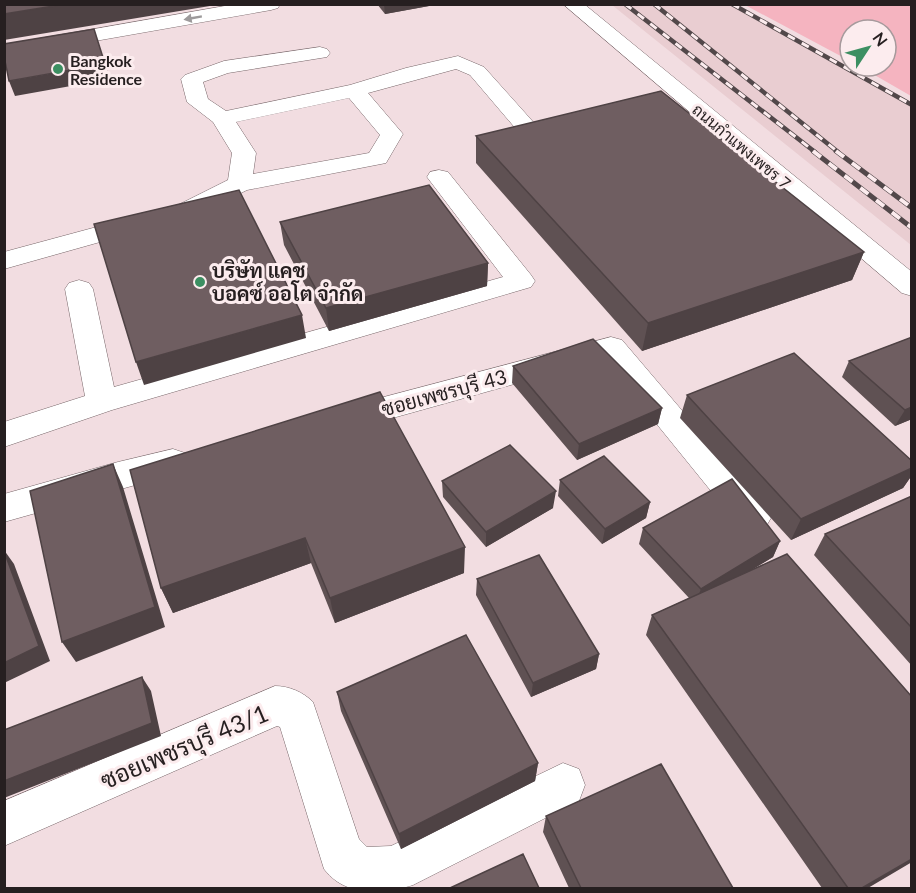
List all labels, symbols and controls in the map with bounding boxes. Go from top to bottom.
one-way arrow [183,14,202,23]
north arrow [838,18,898,78]
text: N [869,28,892,49]
place label: Bangkok Residence [70,51,143,88]
marker: Bangkok Residence [51,62,65,76]
street label: ถนนกำแพงเพชร 7 [689,100,795,192]
place label: บริษัท แคช บอคซ์ ออโต จำกัด [212,258,363,305]
marker: บริษัท แคช บอคซ์ ออโต จำกัด [193,275,207,289]
street label: ซอยเพชรบุรี 43 [379,364,510,423]
street label: ซอยเพชรบุรี 43/1 [96,698,273,797]

